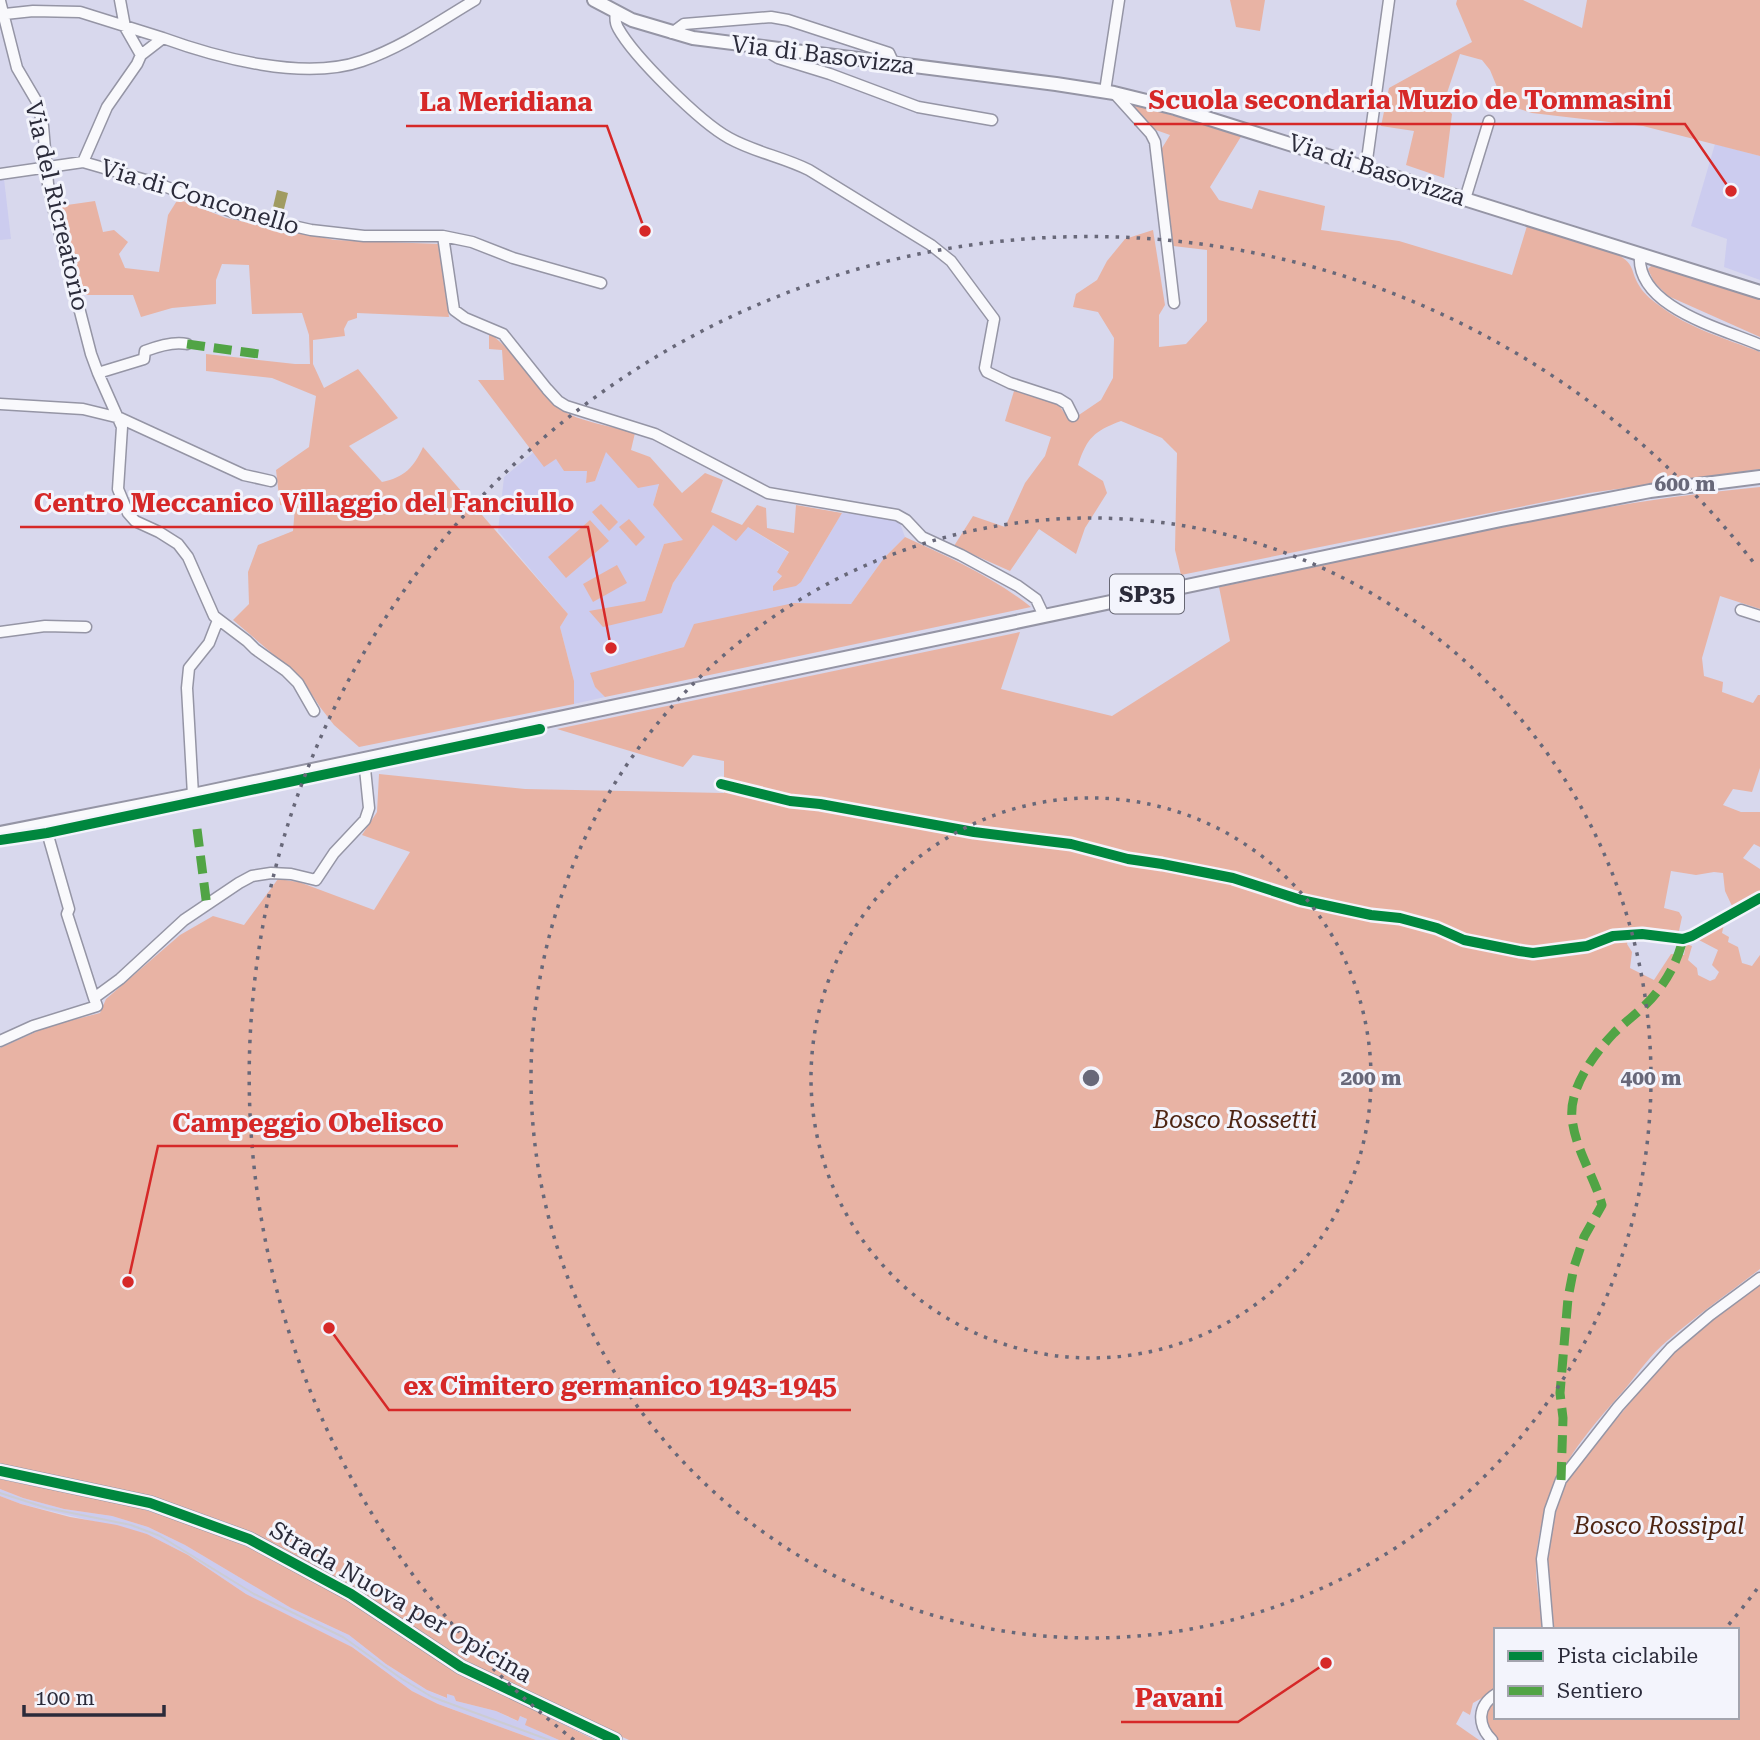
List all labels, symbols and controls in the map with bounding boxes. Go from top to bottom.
street label: Via di Basovizza [730,30,916,80]
callout: Scuola secondaria Muzio de Tommasini [1134,77,1685,124]
callout: La Meridiana [406,79,607,126]
text: Scuola secondaria Muzio de Tommasini [1148,85,1672,115]
text: La Meridiana [419,87,593,117]
street label: Via del Ricreatorio [19,98,95,314]
street label: Via di Basovizza [1285,128,1469,212]
street label: Via di Conconello [97,153,303,241]
text: 600 m [1655,472,1715,496]
callout: Centro Meccanico Villaggio del Fanciullo [20,480,588,527]
text: Centro Meccanico Villaggio del Fanciullo [34,488,574,518]
road number: SP35 [1110,574,1184,614]
centre of rings [1079,1066,1103,1090]
text: 200 m [1341,1066,1401,1090]
text: 400 m [1621,1066,1681,1090]
callout: Campeggio Obelisco [158,1099,458,1146]
park label: Bosco Rossetti [1152,1106,1317,1134]
text: Campeggio Obelisco [172,1108,444,1138]
callout: ex Cimitero germanico 1943-1945 [389,1363,851,1410]
text: ex Cimitero germanico 1943-1945 [403,1371,837,1401]
park label: Bosco Rossipal [1573,1512,1744,1540]
street label: Strada Nuova per Opicina [265,1515,537,1689]
legend [1494,1628,1739,1719]
text: Pista ciclabile [1557,1644,1698,1668]
scale bar [24,1674,164,1718]
callout: Pavani [1121,1675,1238,1722]
text: Sentiero [1557,1679,1643,1703]
text: Pavani [1135,1683,1224,1713]
text: 100 m [35,1686,95,1710]

